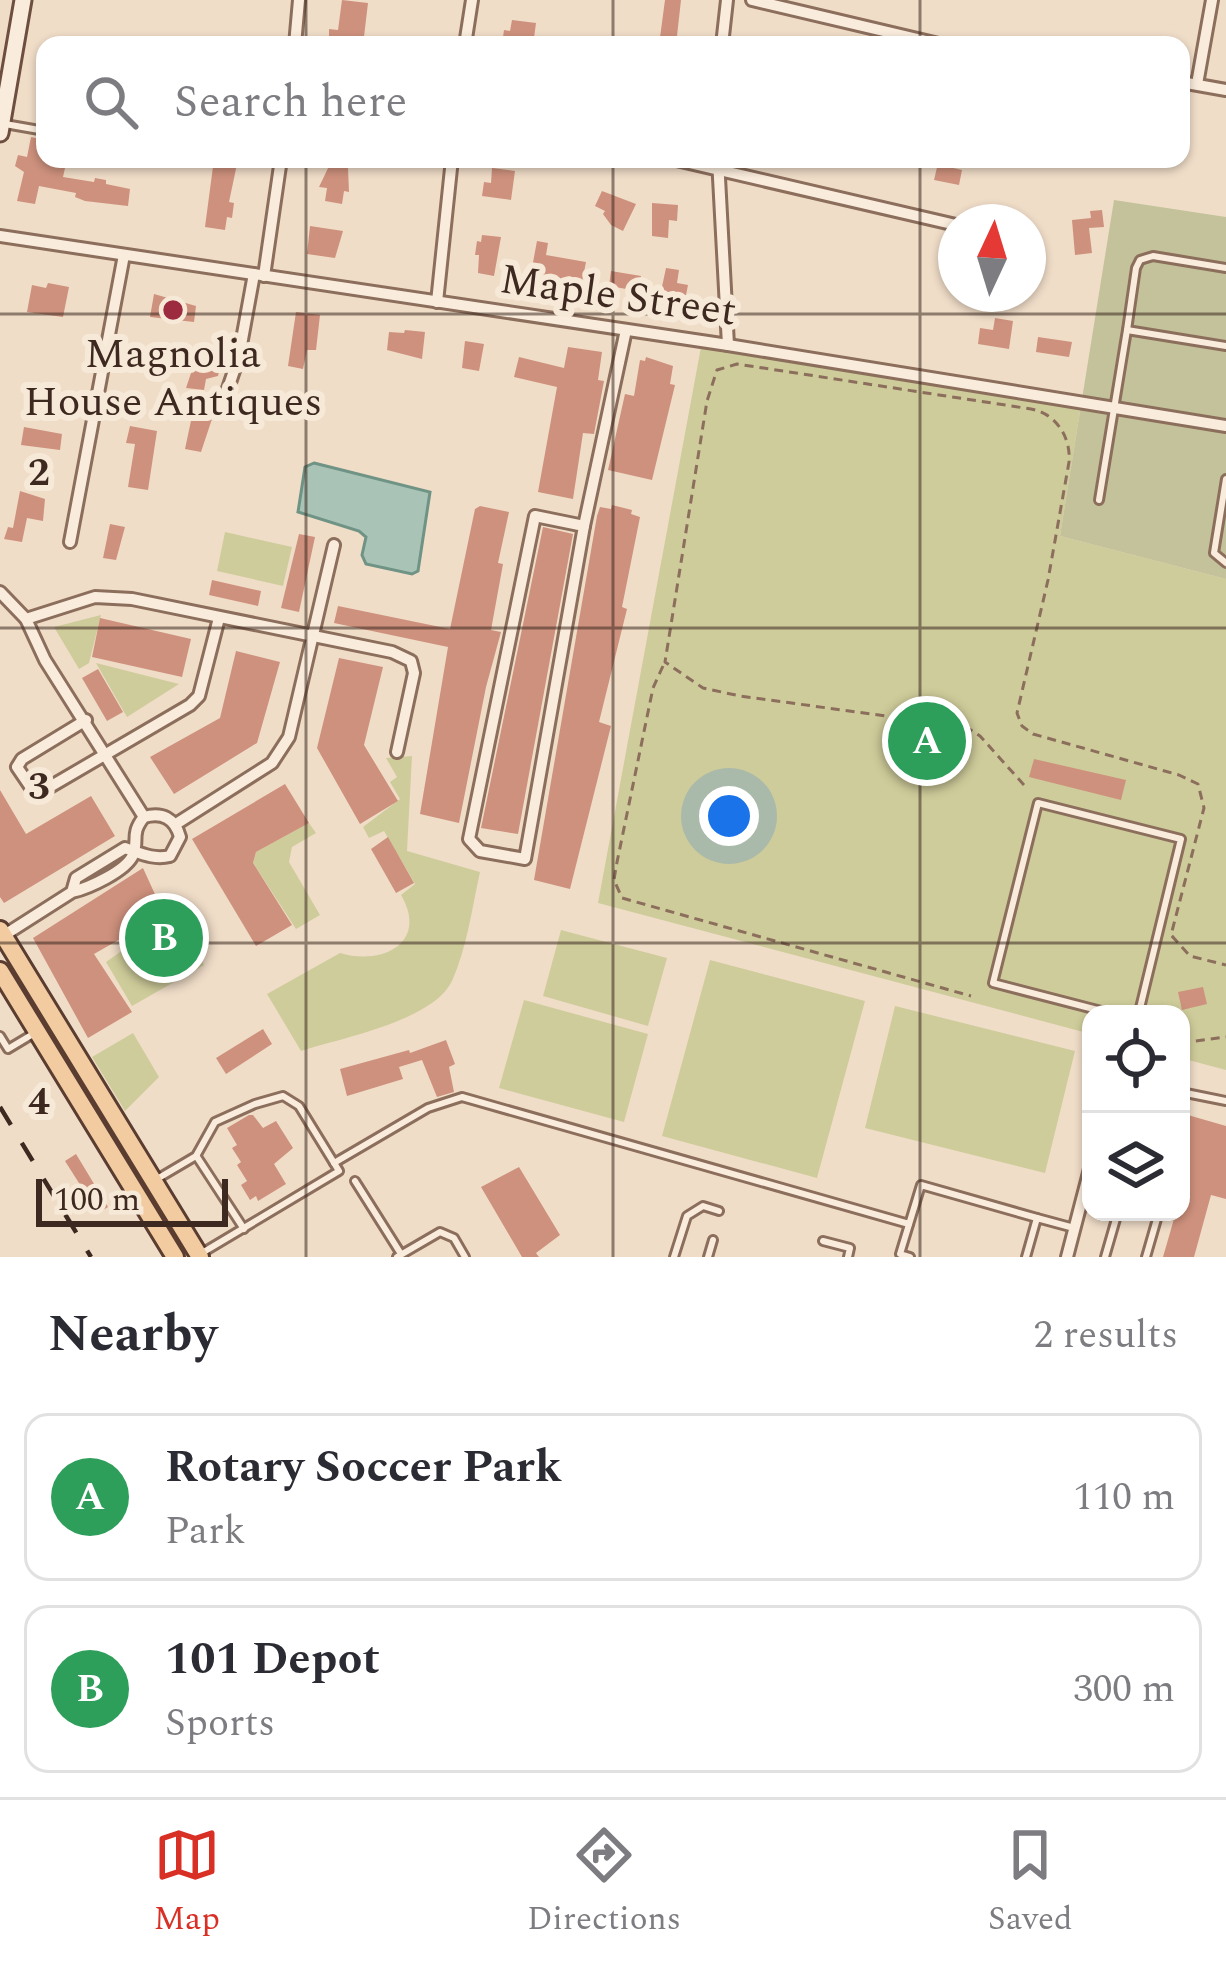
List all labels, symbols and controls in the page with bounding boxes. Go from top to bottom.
search box [36,36,1190,168]
text: Search here [174,68,407,137]
icon: search [78,69,144,135]
north arrow [938,204,1046,312]
street label: Maple Street [496,248,740,344]
marker: Magnolia House Antiques [160,297,186,323]
place label: Magnolia House Antiques [24,323,322,434]
text: 2 [28,444,50,503]
pin: A [888,696,966,786]
text: 3 [28,758,50,817]
your location [699,786,759,846]
pin: B [125,893,203,983]
map controls [1082,1005,1190,1221]
button: locate [1082,1005,1190,1113]
text: 4 [28,1073,50,1132]
button: layers [1082,1113,1190,1221]
scale bar [36,1173,228,1226]
text: 100 m [54,1175,140,1225]
text: Nearby [48,1296,217,1374]
text: 2 results [1034,1306,1178,1365]
text: Rotary Soccer Park [165,1433,562,1502]
text: A [75,1468,105,1527]
text: 110 m [1073,1468,1175,1527]
text: Park [165,1502,245,1561]
text: 101 Depot [165,1625,380,1694]
text: B [76,1660,104,1719]
text: 300 m [1073,1660,1175,1719]
text: Sports [165,1694,275,1753]
tab: Map [153,1822,220,1944]
tab: Directions [527,1822,681,1944]
tab: Saved [988,1822,1073,1944]

